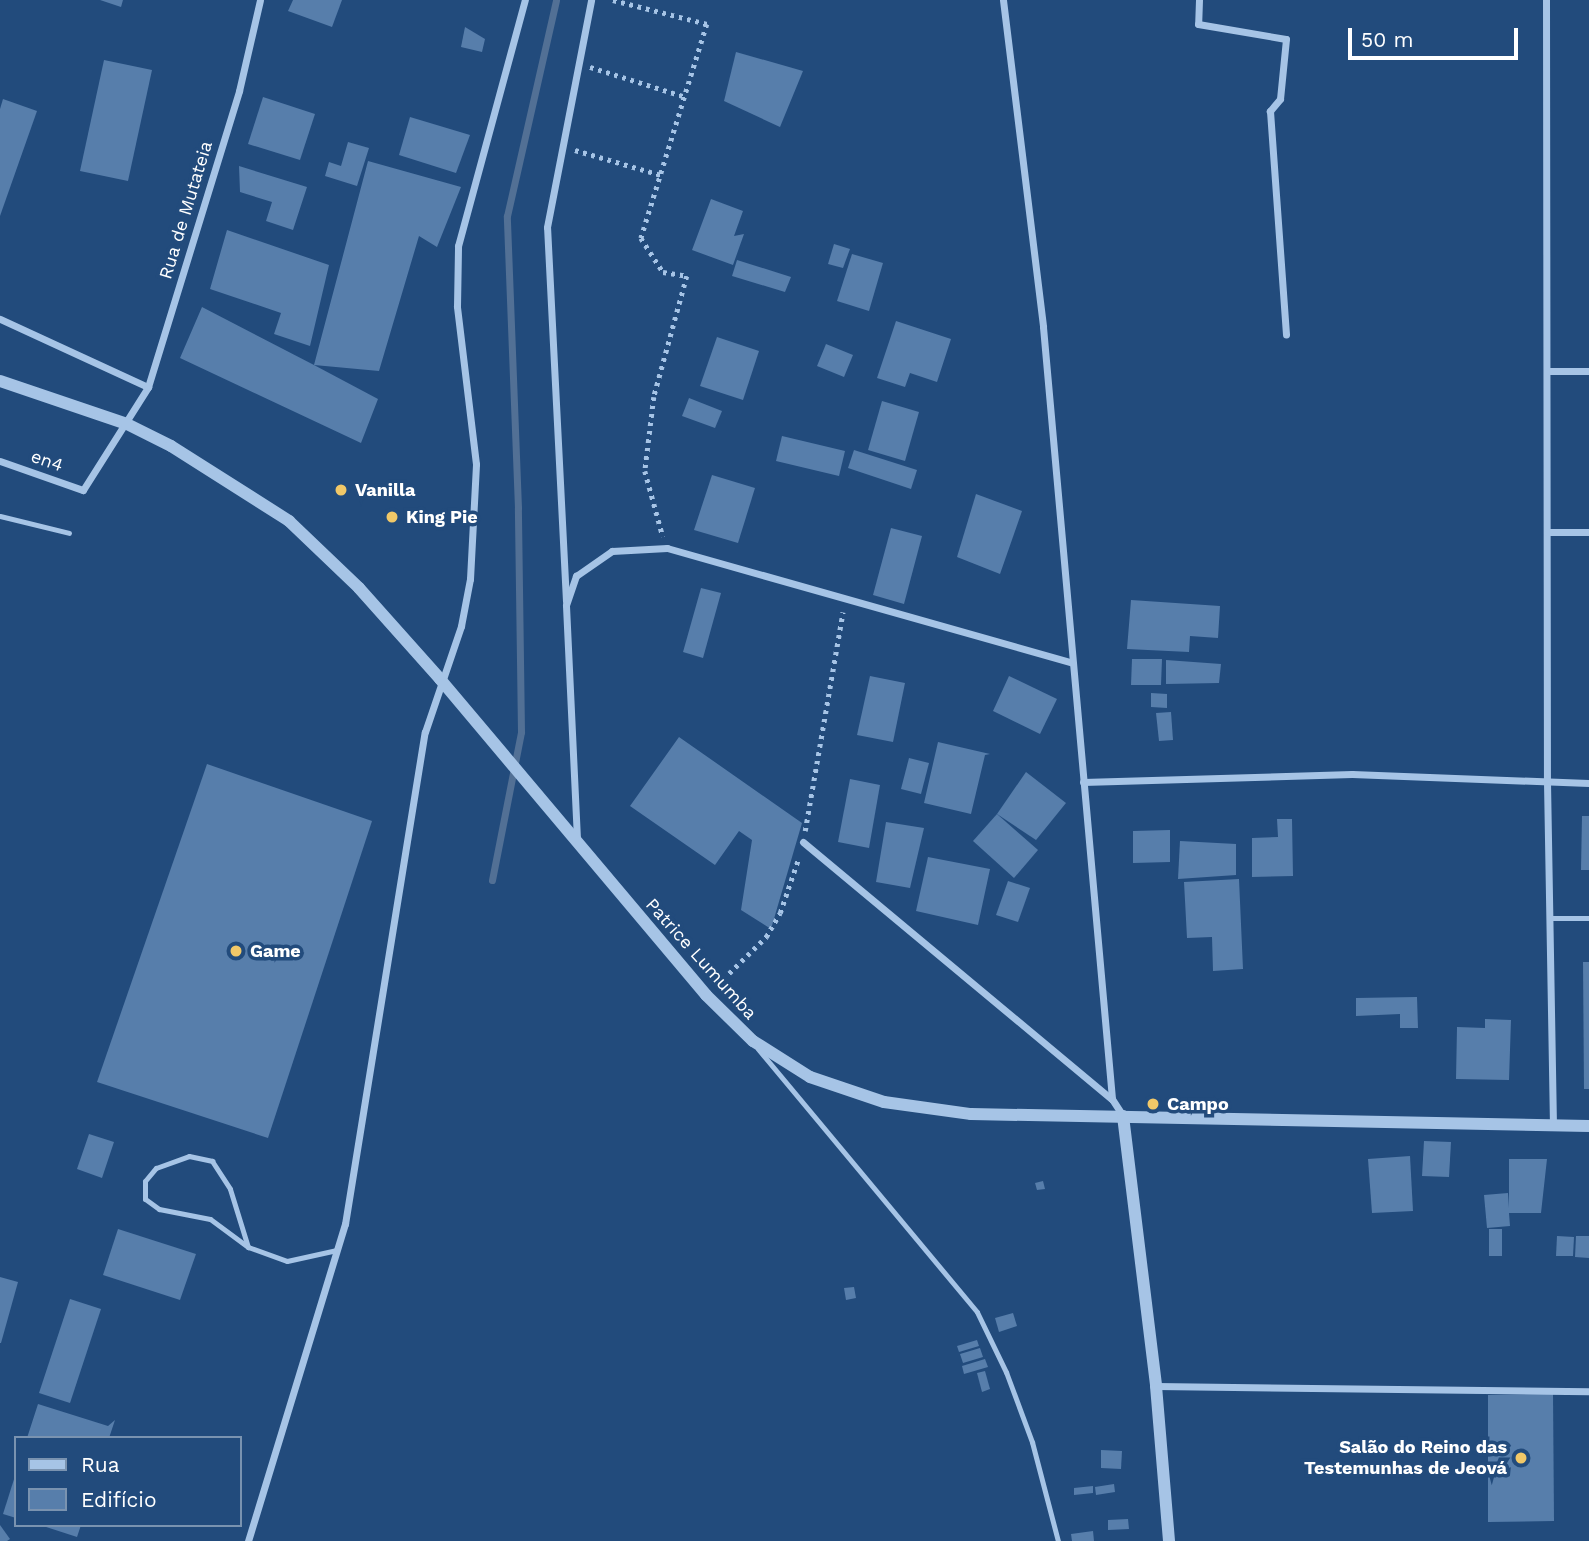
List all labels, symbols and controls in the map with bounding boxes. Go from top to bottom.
scale bar [1351,14,1521,58]
text: 50 m [1361,27,1413,52]
street label: Rua de Mutateia [155,138,217,282]
street label: en4 [28,445,66,477]
place label: Vanilla [355,479,415,501]
marker: Vanilla [333,482,349,498]
place label: King Pie [406,506,478,528]
marker: King Pie [384,509,400,525]
street label: Patrice Lumumba [641,894,761,1024]
place label: Game [250,940,301,962]
marker: Game [228,943,244,959]
place label: Campo [1167,1093,1229,1115]
marker: Campo [1145,1096,1161,1112]
legend [14,1436,242,1527]
place label: Salão do Reino das Testemunhas de Jeová [1304,1437,1507,1480]
marker: Salão do Reino das Testemunhas de Jeová [1513,1450,1529,1466]
text: Rua [81,1452,120,1477]
text: Edifício [81,1487,157,1512]

